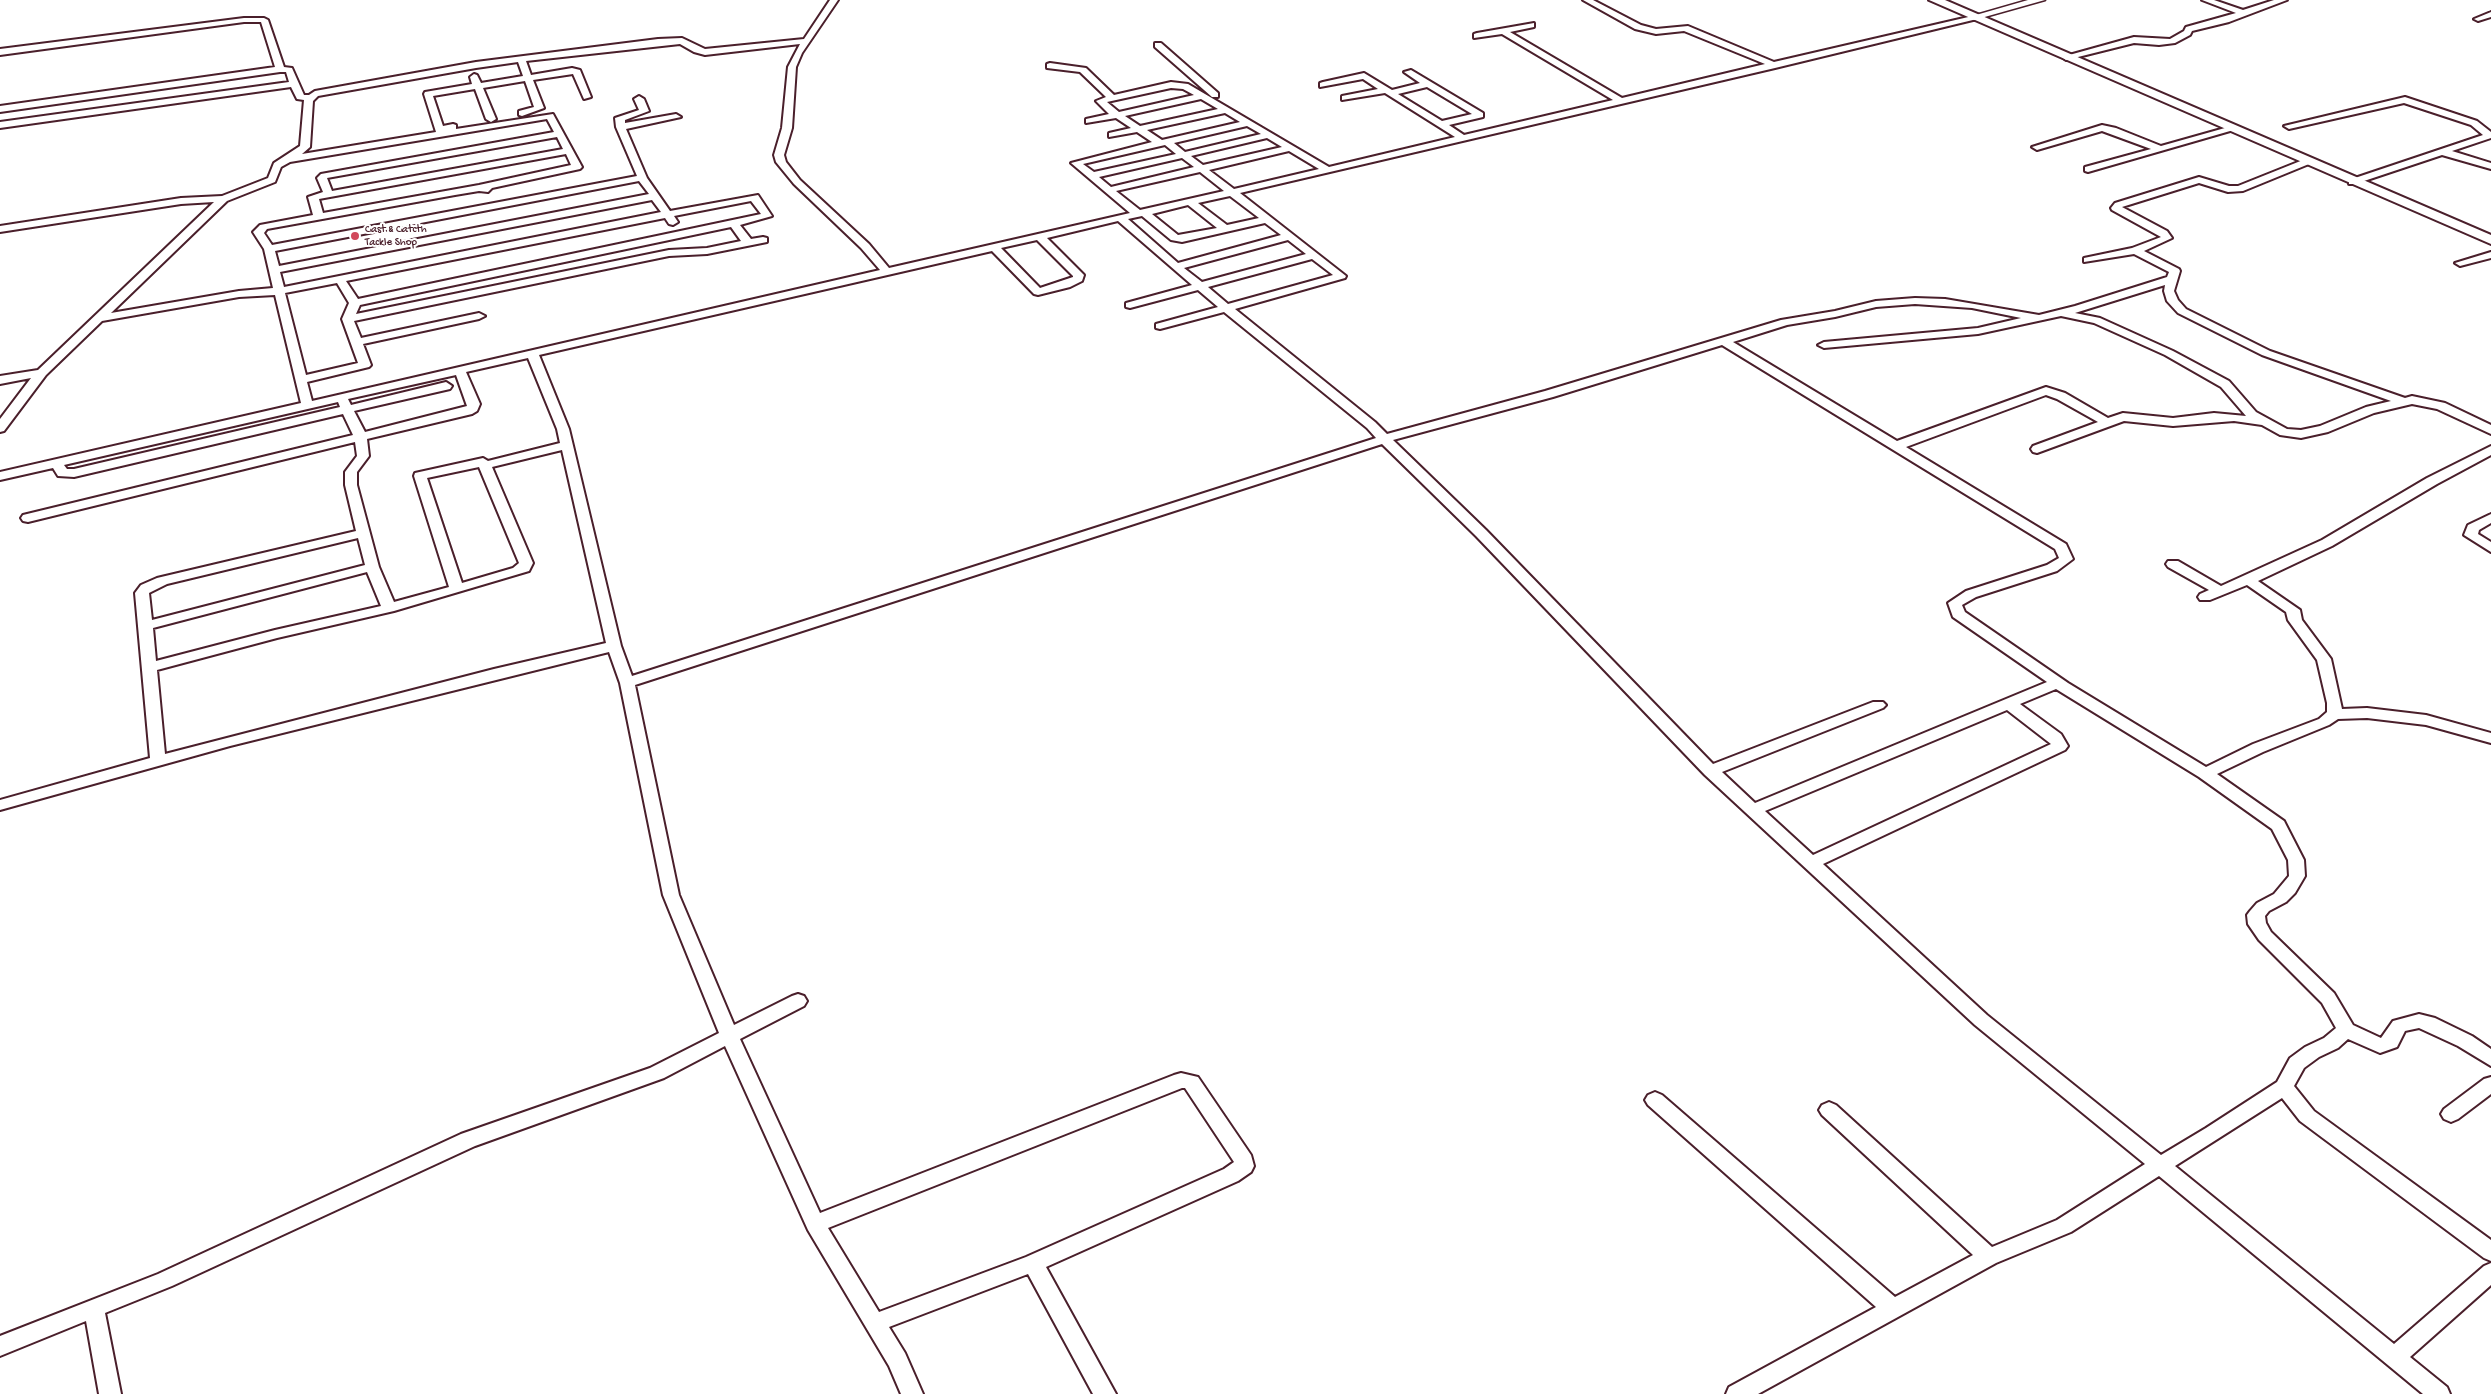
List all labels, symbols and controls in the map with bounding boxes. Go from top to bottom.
place label: Cast & Catcth Tackle Shop [365,223,427,249]
marker: Cast & Catcth Tackle Shop [349,230,361,242]

